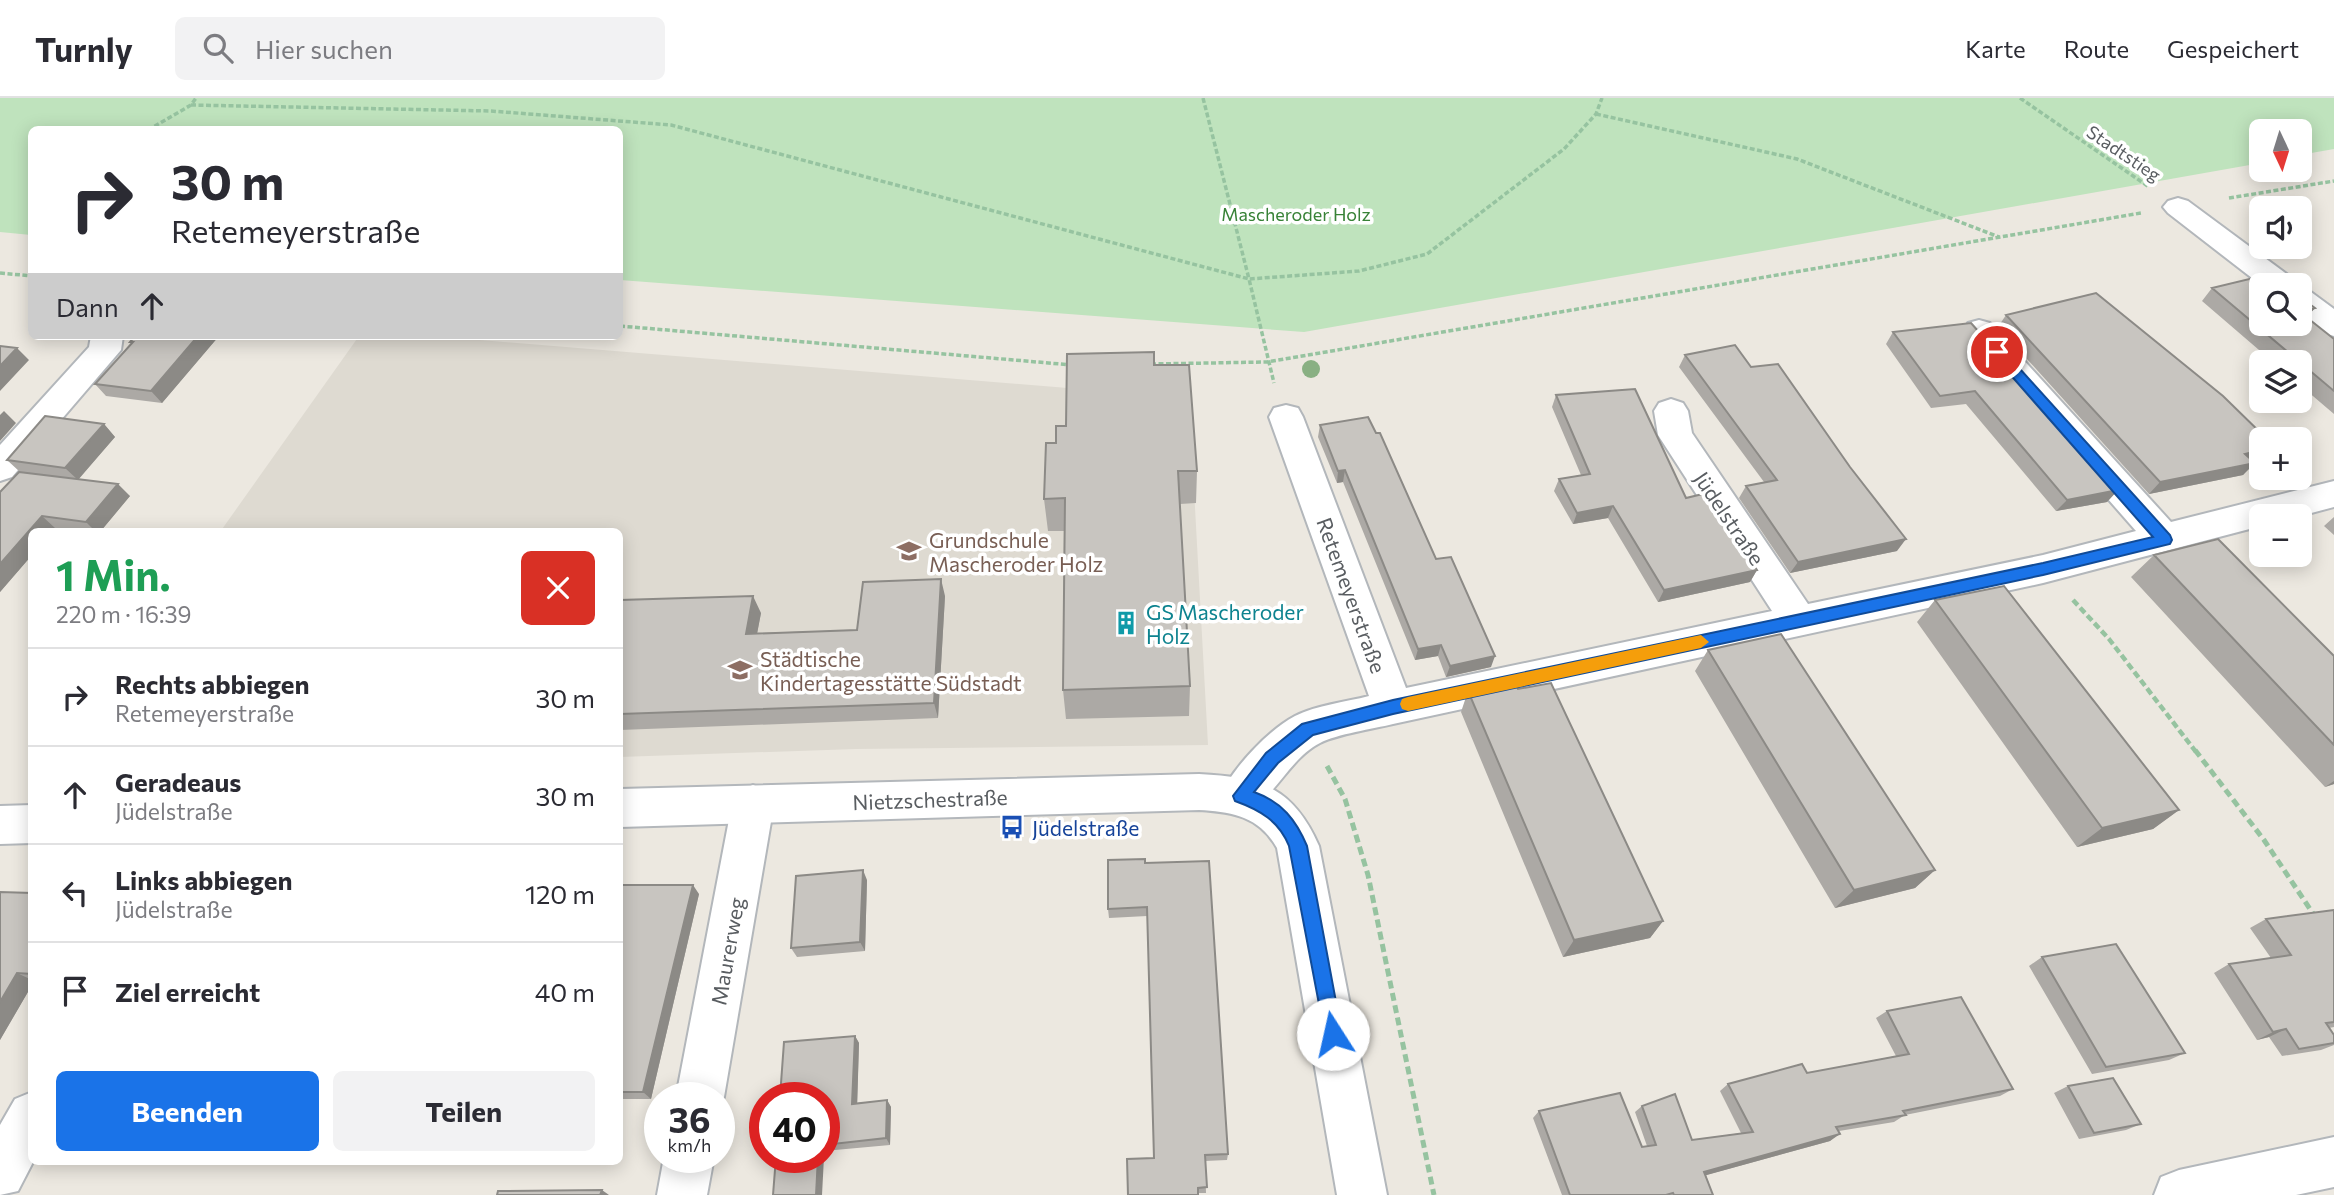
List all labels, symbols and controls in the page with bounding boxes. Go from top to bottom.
search box [175,17,665,80]
text: Turnly [35,28,133,69]
icon: search [199,29,237,67]
text: Hier suchen [255,33,393,64]
text: Karte [1965,34,2026,63]
text: Route [2064,34,2129,63]
text: Gespeichert [2167,34,2299,63]
north arrow [2249,119,2312,182]
map controls [2249,119,2312,567]
street label: Stadtstieg [2083,120,2165,186]
text: 30 m [171,150,284,210]
icon: right [56,154,147,245]
button: sound [2249,196,2312,259]
park label: Mascheroder Holz [1221,203,1371,225]
text: Retemeyerstraße [171,210,420,250]
button: search [2249,273,2312,336]
icon: ahead [133,287,171,325]
text: Dann [56,291,119,322]
pin [1967,322,2027,382]
icon: arrive [1978,333,2016,371]
button: layers [2249,350,2312,413]
button: + [2249,427,2312,490]
street label: Jüdelstraße [1690,466,1770,570]
button: − [2249,504,2312,567]
street label: Retemeyerstraße [1312,514,1392,676]
place label: Grundschule Mascheroder Holz [929,527,1103,576]
school or university icon: Grundschule Mascheroder Holz [895,537,923,565]
text: 1 Min. [56,548,171,600]
button: close [521,551,595,625]
place label: GS Mascheroder Holz [1146,599,1304,648]
text: 220 m · 16:39 [56,600,191,628]
building icon: GS Mascheroder Holz [1112,609,1140,637]
place label: Städtische Kindertagesstätte Südstadt [760,646,1022,695]
school or university icon: Städtische Kindertagesstätte Südstadt [726,656,754,684]
text: Rechts abbiegen [115,668,310,699]
icon: right [56,678,94,716]
text: 30 m [536,682,595,713]
text: Retemeyerstraße [115,699,294,727]
text: Geradeaus [115,766,241,797]
icon: ahead [56,776,94,814]
text: 30 m [536,780,595,811]
street label: Nietzschestraße [852,784,1008,814]
text: Jüdelstraße [115,797,233,825]
bus stop icon: Jüdelstraße [998,813,1026,841]
place label: Jüdelstraße [1032,815,1139,840]
text: Links abbiegen [115,864,293,895]
icon: left [56,874,94,912]
text: 120 m [525,878,595,909]
text: Jüdelstraße [115,895,233,923]
street label: Maurerweg [705,895,749,1007]
icon: arrive [56,972,94,1010]
text: Ziel erreicht [115,976,260,1007]
text: 40 m [535,976,595,1007]
position arrow [1296,997,1370,1071]
button: Beenden [56,1071,319,1151]
button: Teilen [333,1071,595,1151]
speed limit sign: 40 [749,1082,840,1173]
text: 36 [669,1097,710,1140]
text: km/h [668,1134,711,1156]

